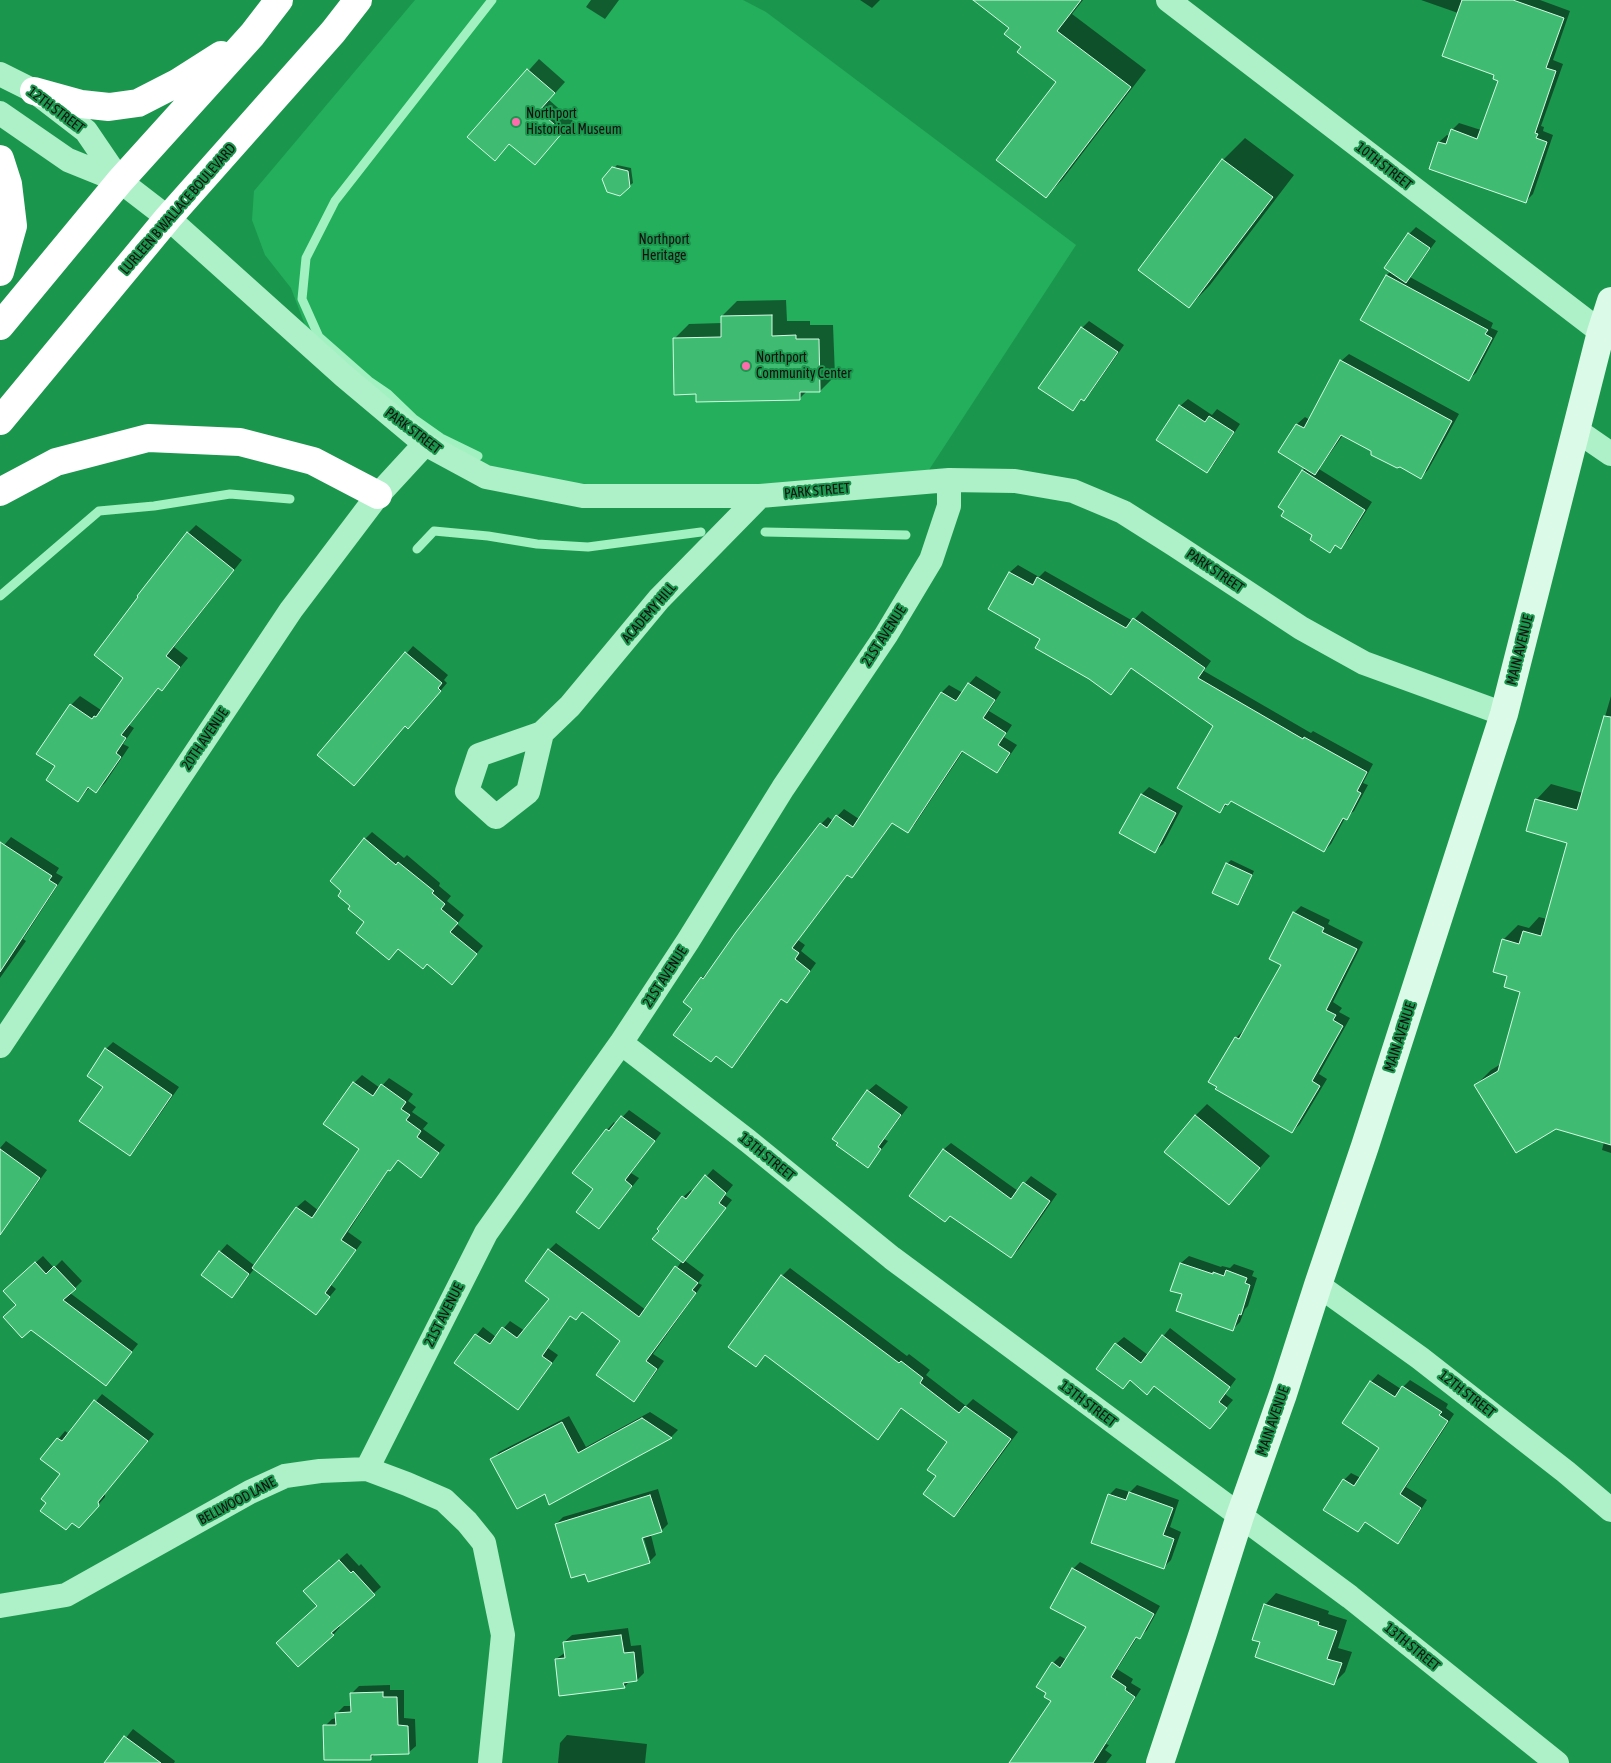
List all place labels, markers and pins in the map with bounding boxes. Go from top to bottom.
place label: Northport Historical Museum [526,106,622,138]
marker: Northport Historical Museum [510,116,522,128]
place label: Northport Community Center [756,350,851,382]
marker: Northport Community Center [740,360,752,372]

